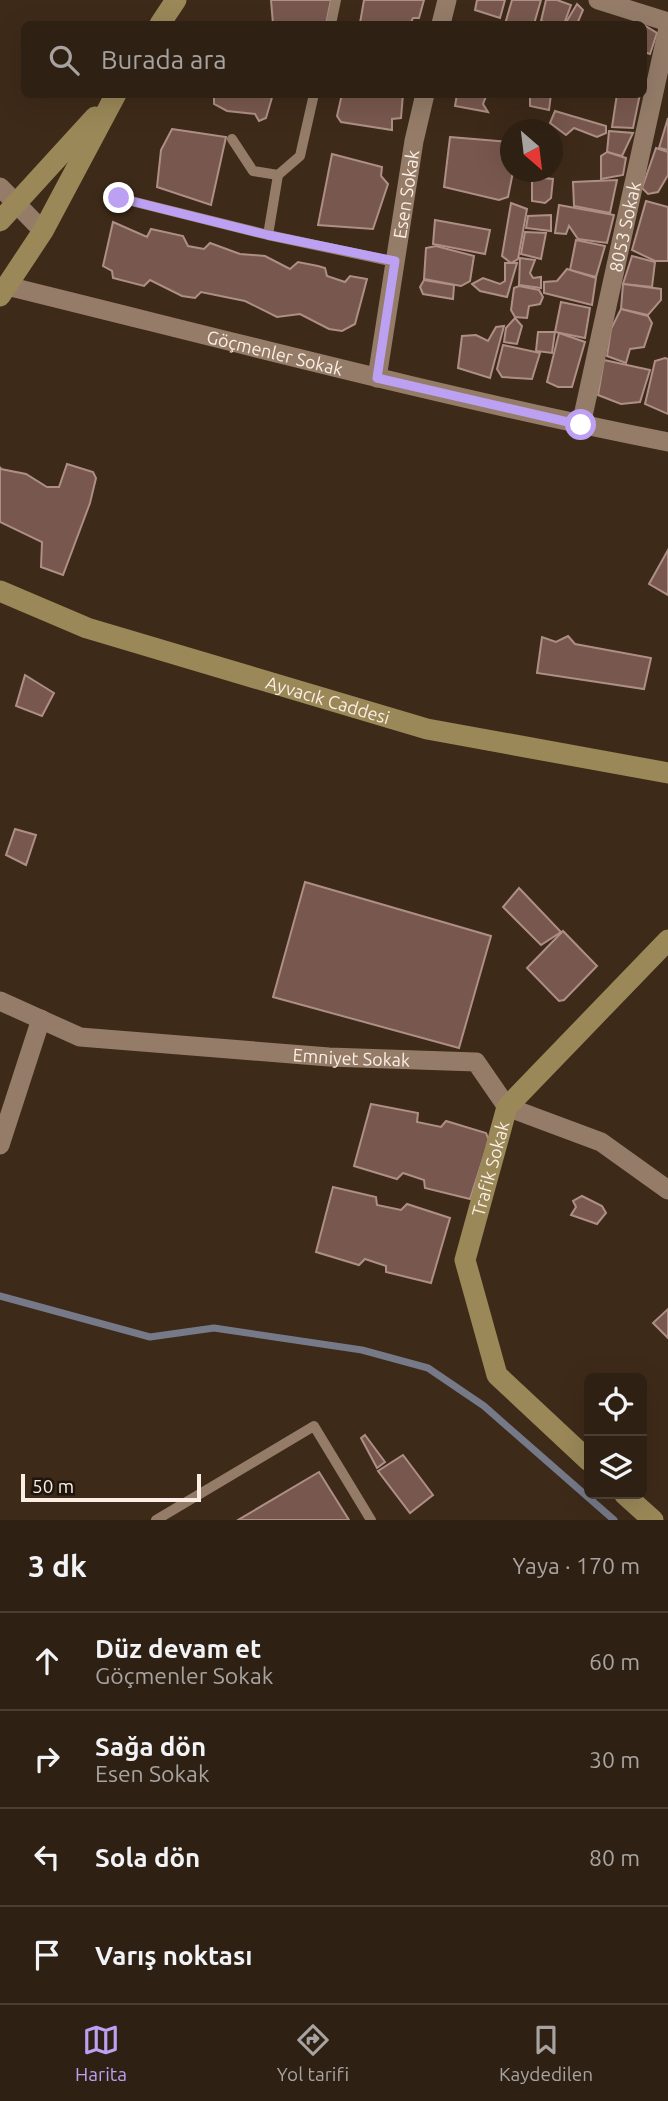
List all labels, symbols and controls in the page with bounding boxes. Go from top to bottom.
search box [21,21,647,98]
icon: search [45,41,83,79]
text: Burada ara [101,45,227,74]
north arrow [500,119,563,182]
street label: Esen Sokak [389,148,422,240]
street label: 8053 Sokak [605,180,644,274]
route end [103,182,134,213]
street label: Göçmenler Sokak [205,326,345,379]
route start [565,409,596,440]
street label: Ayvacık Caddesi [264,672,392,727]
street label: Emniyet Sokak [292,1044,410,1070]
street label: Trafik Sokak [467,1119,513,1219]
map controls [584,1373,647,1499]
button: locate [584,1373,647,1436]
button: layers [584,1436,647,1499]
scale bar [21,1471,201,1503]
text: 50 m [32,1475,74,1497]
text: 3 dk [28,1549,87,1583]
text: Yaya · 170 m [513,1553,640,1578]
text: Düz devam et [95,1634,261,1663]
icon: ahead [28,1642,66,1680]
text: 60 m [589,1649,640,1674]
text: Göçmenler Sokak [95,1663,273,1688]
text: Sağa dön [95,1732,206,1761]
icon: right [28,1740,66,1778]
text: 30 m [589,1747,640,1772]
text: Esen Sokak [95,1761,210,1786]
icon: left [28,1838,66,1876]
text: Sola dön [95,1843,200,1872]
text: 80 m [589,1845,640,1870]
icon: arrive [28,1936,66,1974]
text: Varış noktası [95,1941,252,1970]
tab: Harita [75,2021,127,2085]
tab: Yol tarifi [277,2021,349,2085]
tab: Kaydedilen [499,2021,593,2085]

